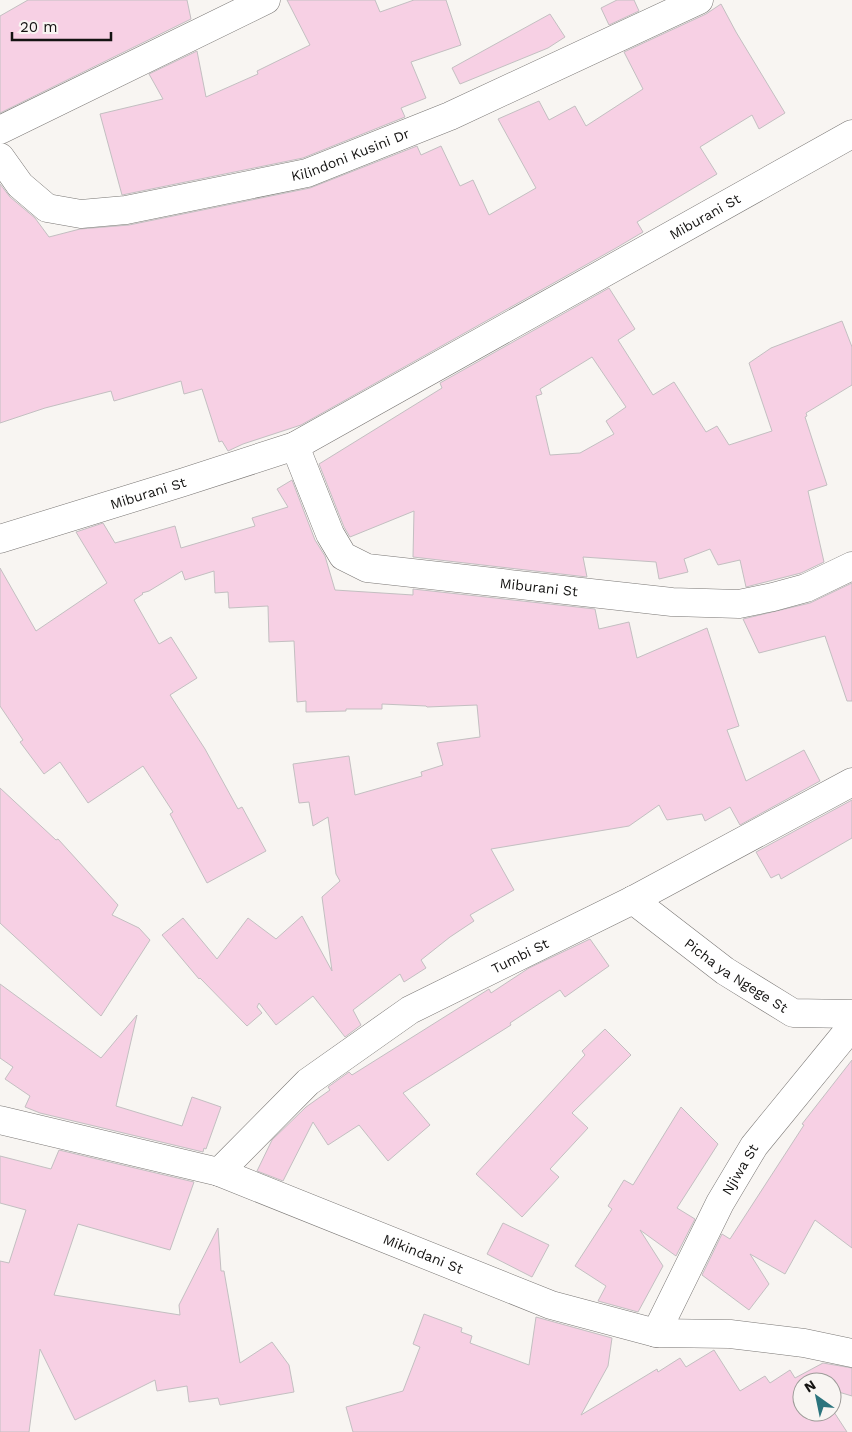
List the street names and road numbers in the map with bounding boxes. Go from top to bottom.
street label: Kilindoni Kusini Dr [290,125,412,184]
street label: Miburani St [667,190,743,243]
street label: Miburani St [108,474,188,512]
street label: Miburani St [499,575,579,599]
street label: Tumbi St [489,935,551,977]
street label: Picha ya Ngege St [682,935,791,1016]
street label: Njiwa St [719,1141,761,1198]
street label: Mikindani St [381,1231,466,1277]

